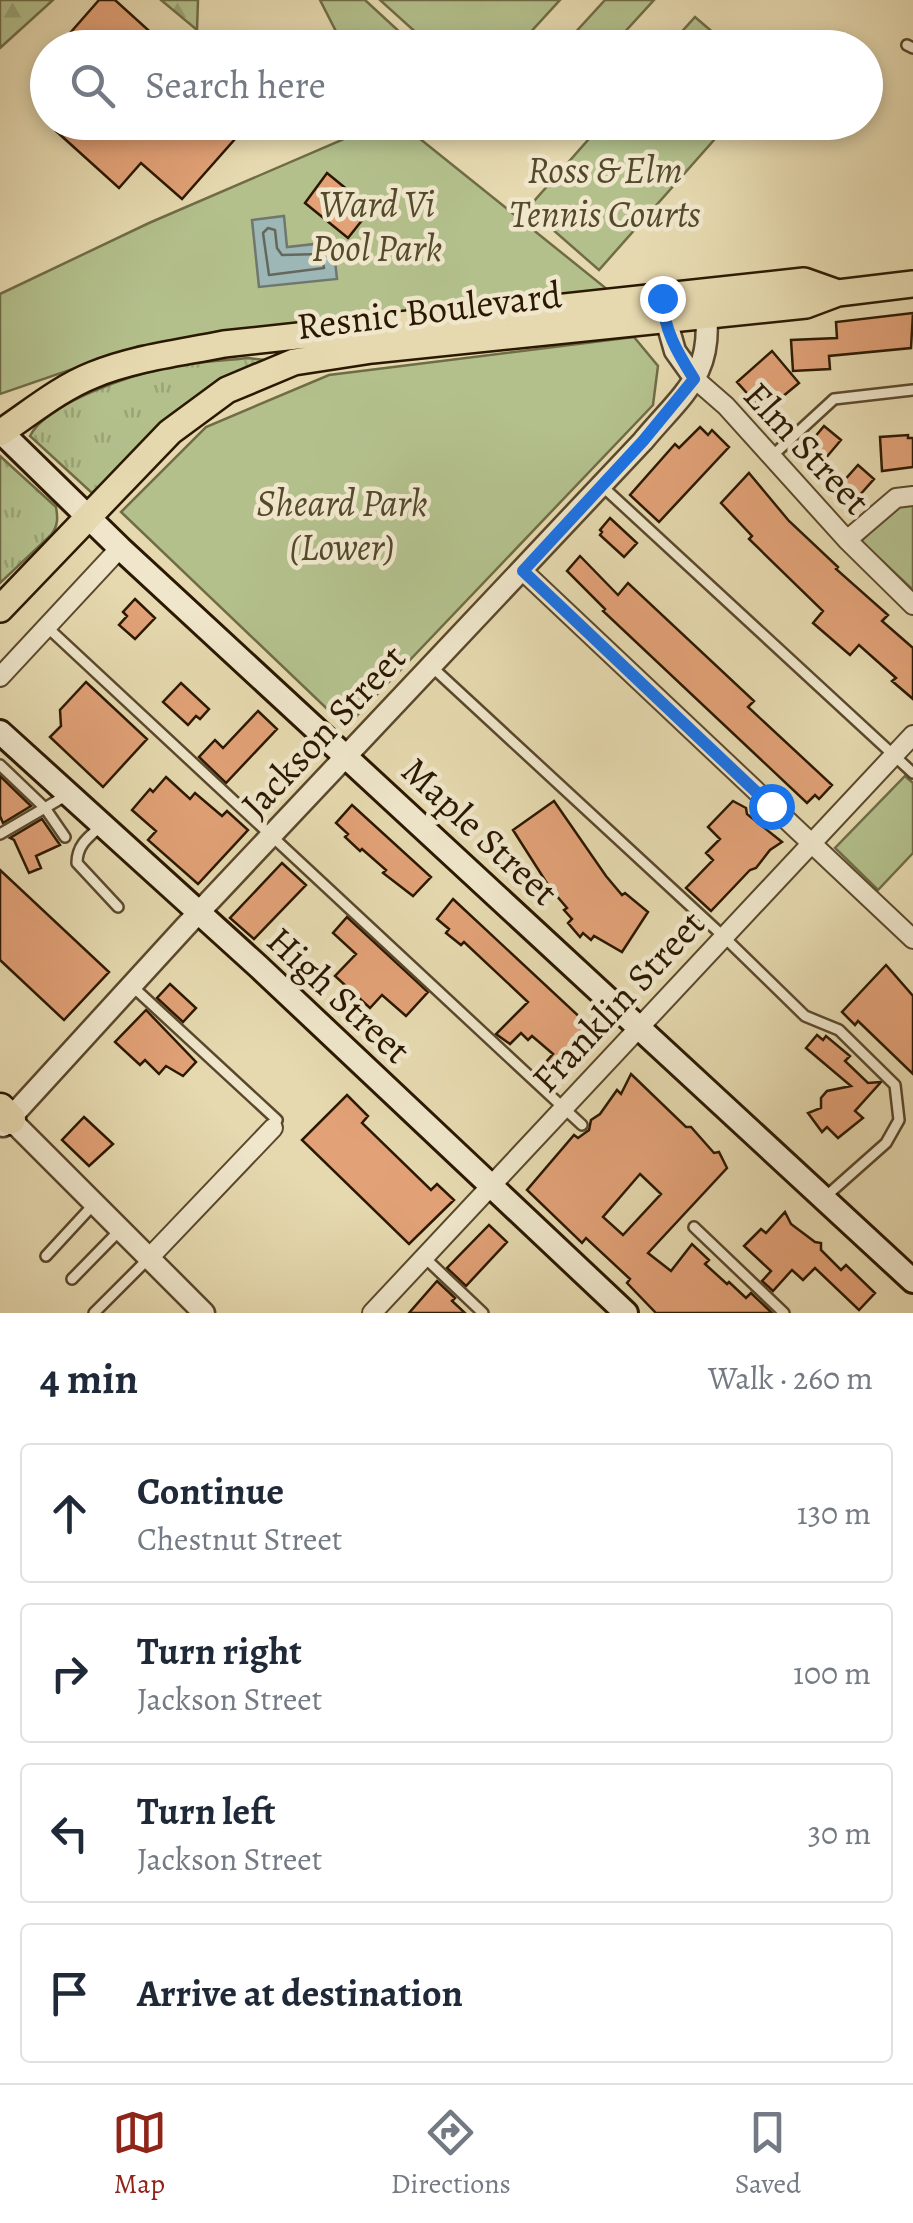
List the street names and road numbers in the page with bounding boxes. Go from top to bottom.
street label: Resnic Boulevard [294,268,565,352]
street label: Elm Street [732,370,882,526]
street label: Jackson Street [229,633,417,829]
street label: Maple Street [390,745,570,917]
street label: Franklin Street [520,898,716,1104]
street label: High Street [256,915,422,1075]

